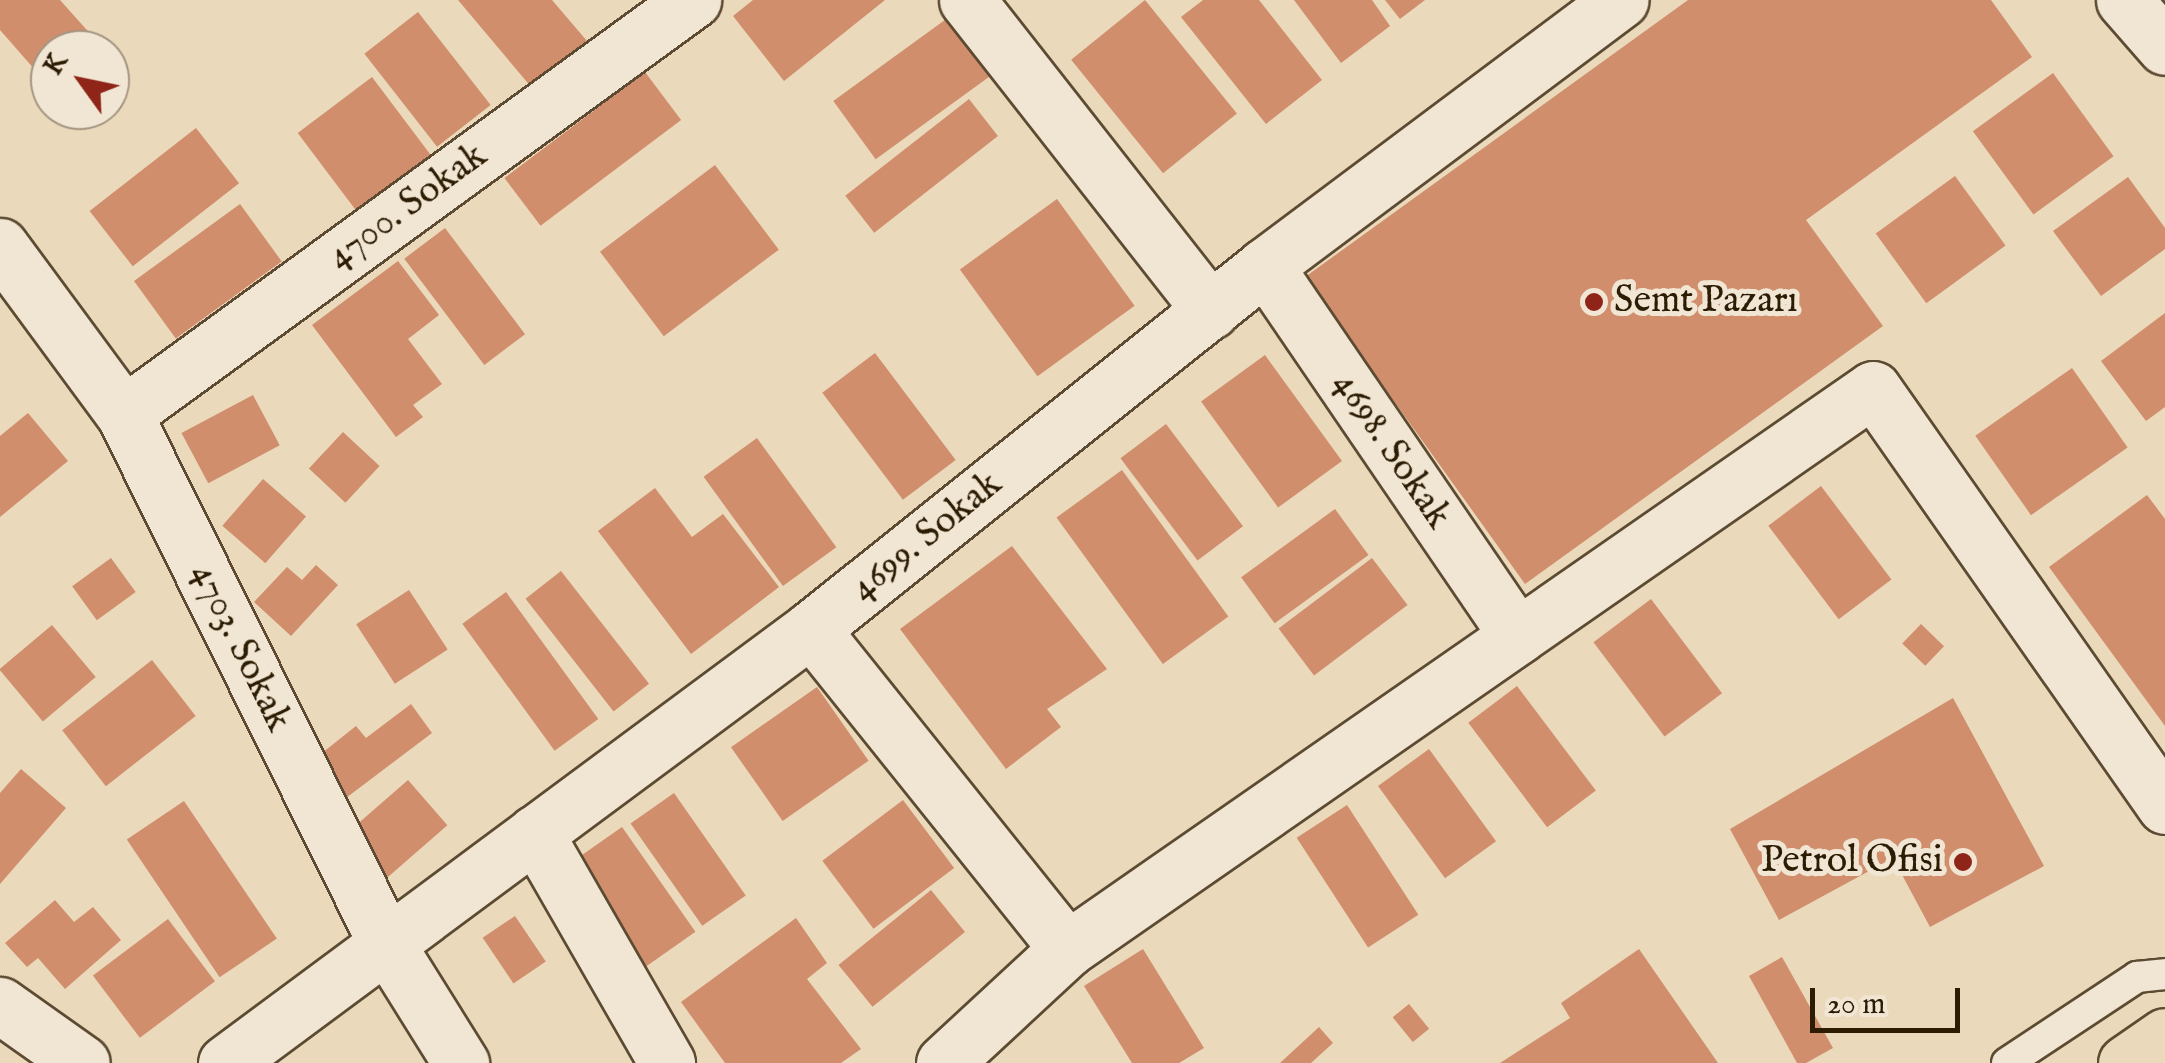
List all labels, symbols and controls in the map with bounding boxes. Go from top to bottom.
north arrow [30,30,130,130]
text: K [36,46,76,83]
street label: 4700. Sokak [319,134,497,280]
place label: Semt Pazarı [1614,279,1798,325]
marker: Semt Pazarı [1583,291,1605,313]
street label: 4698. Sokak [1322,364,1460,538]
street label: 4699. Sokak [842,462,1012,612]
street label: 4703. Sokak [180,556,300,740]
place label: Petrol Ofisi [1761,839,1943,885]
marker: Petrol Ofisi [1952,851,1974,873]
scale bar [1815,968,1965,1030]
text: 20 m [1827,986,1886,1024]

